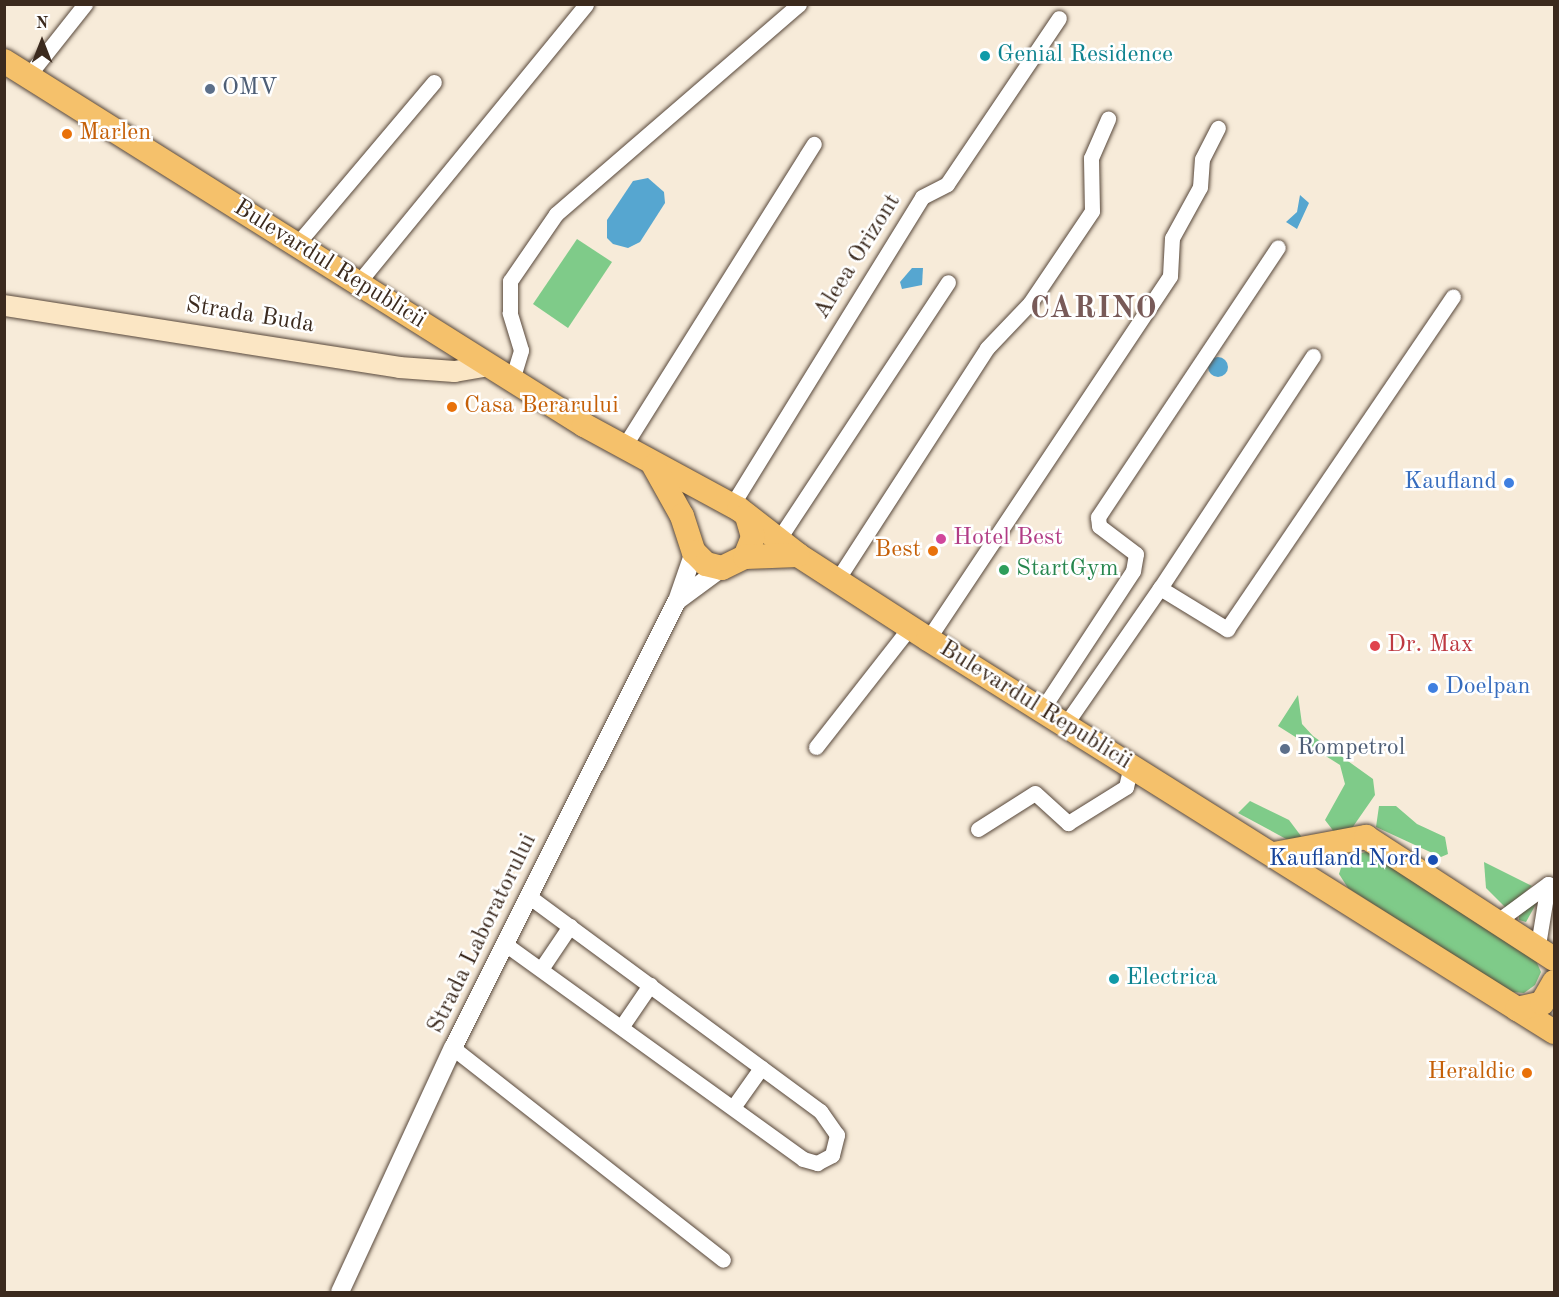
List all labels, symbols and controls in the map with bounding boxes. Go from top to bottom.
north arrow [12,12,72,72]
text: N [36,16,48,32]
place label: Genial Residence [997,42,1173,70]
marker: Genial Residence [978,49,992,63]
place label: OMV [222,75,277,103]
marker: OMV [203,82,217,96]
place label: Marlen [79,120,151,148]
marker: Marlen [60,127,74,141]
street label: Aleea Orizont [808,189,908,325]
street label: Bulevardul Republicii [228,194,430,336]
district label: CARINO [1030,291,1158,327]
street label: Strada Buda [184,292,316,340]
place label: Casa Berarului [464,393,619,421]
marker: Casa Berarului [445,400,459,414]
place label: Kaufland [1404,469,1497,497]
marker: Kaufland [1502,476,1516,490]
place label: Hotel Best [953,525,1063,553]
marker: Hotel Best [934,532,948,546]
place label: Best [875,537,921,565]
marker: Best [926,544,940,558]
place label: StartGym [1016,556,1118,584]
marker: StartGym [997,563,1011,577]
place label: Dr. Max [1387,632,1473,660]
street label: Bulevardul Republicii [934,635,1136,777]
marker: Dr. Max [1368,639,1382,653]
place label: Doelpan [1445,674,1530,702]
marker: Doelpan [1426,681,1440,695]
place label: Rompetrol [1297,735,1405,763]
marker: Rompetrol [1278,742,1292,756]
street label: Strada Laboratorului [422,829,544,1039]
place label: Kaufland Nord [1269,846,1421,874]
marker: Kaufland Nord [1426,853,1440,867]
place label: Electrica [1126,965,1218,993]
marker: Electrica [1107,972,1121,986]
place label: Heraldic [1427,1059,1515,1087]
marker: Heraldic [1520,1066,1534,1080]

